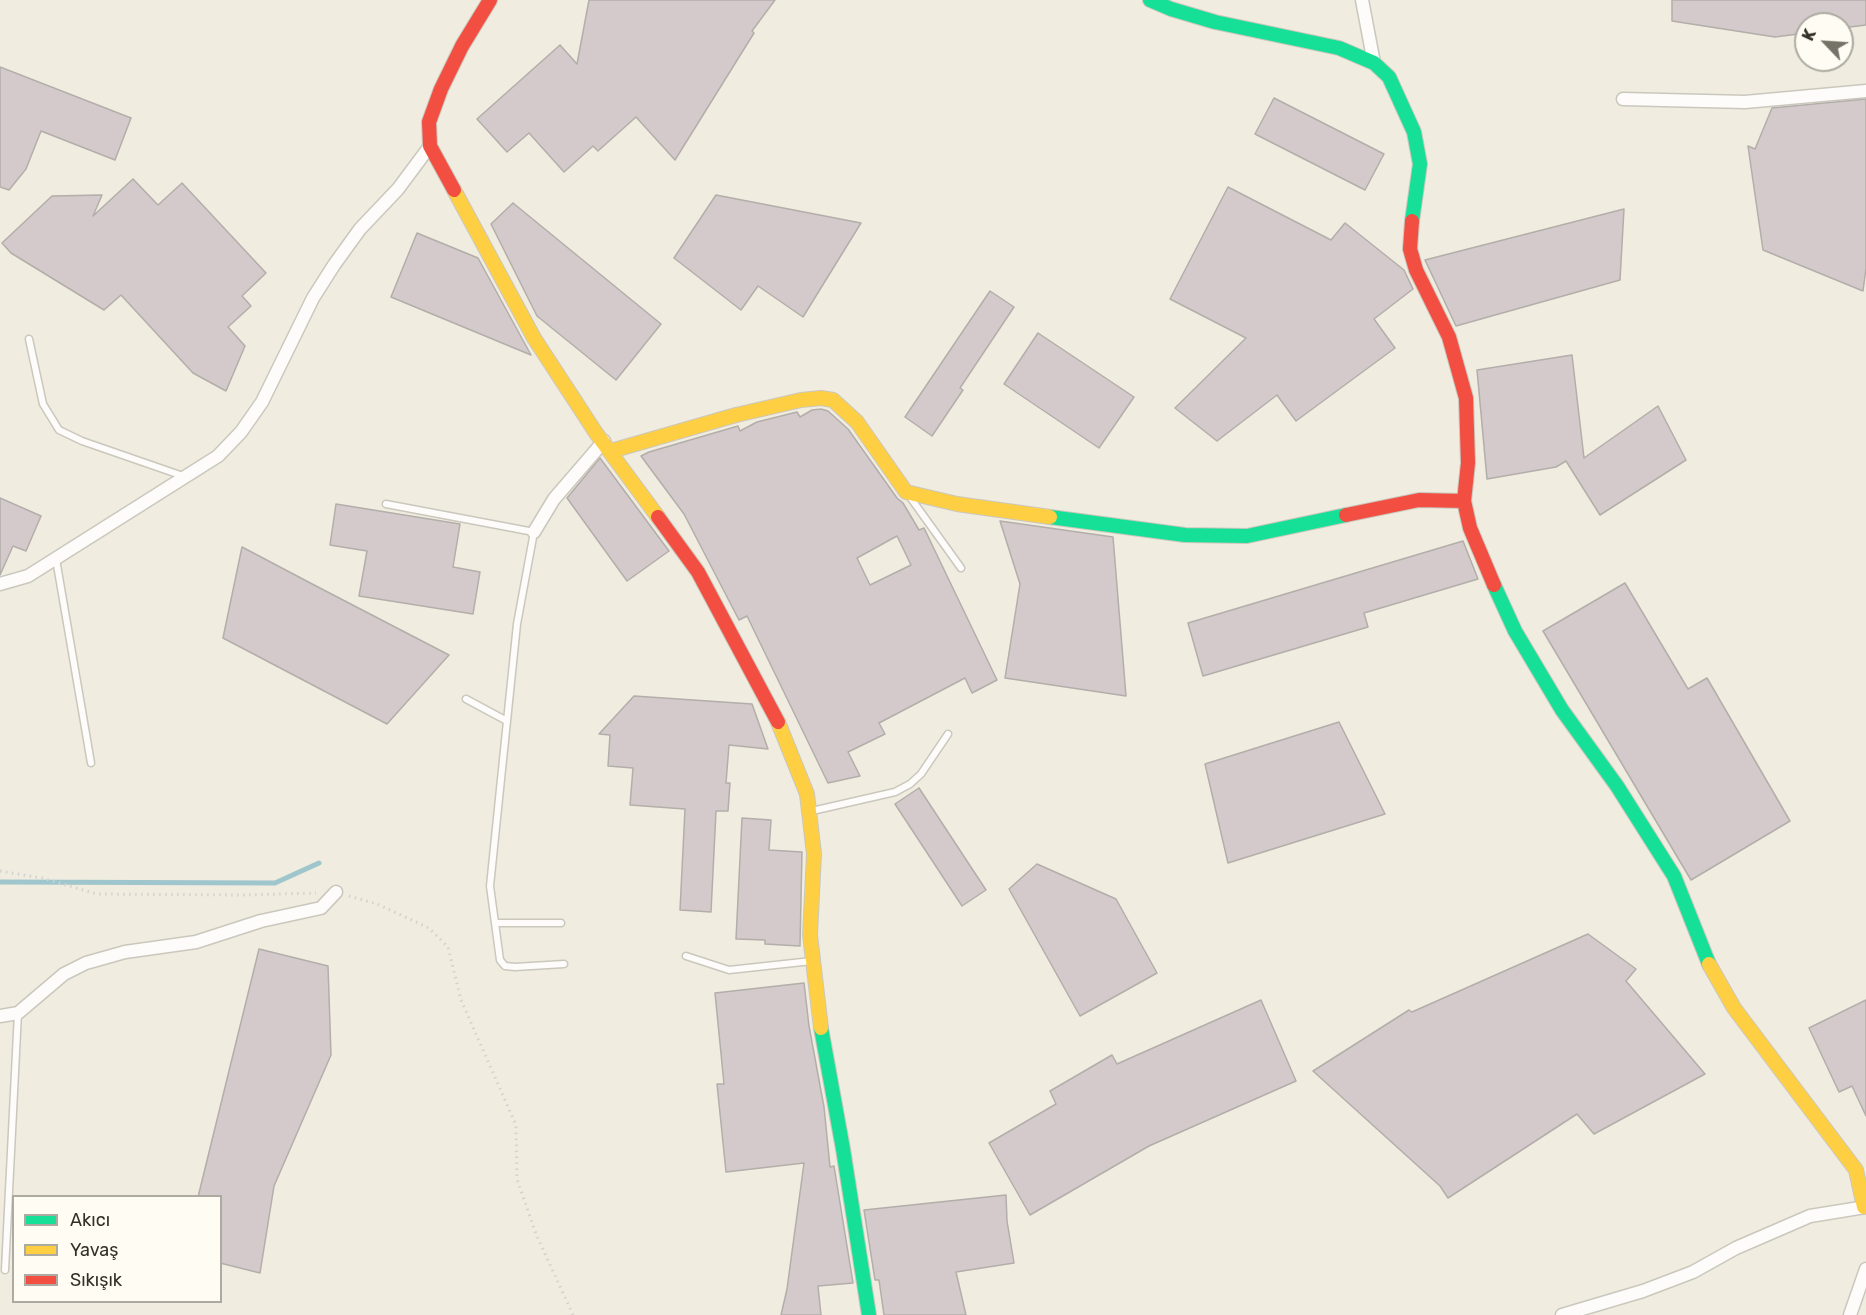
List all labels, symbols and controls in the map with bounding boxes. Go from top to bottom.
north arrow [1794,12,1854,72]
text: K [1798,26,1820,44]
legend [12,1195,222,1303]
text: Akıcı [70,1209,110,1231]
text: Yavaş [70,1239,118,1261]
text: Sıkışık [70,1269,122,1291]

